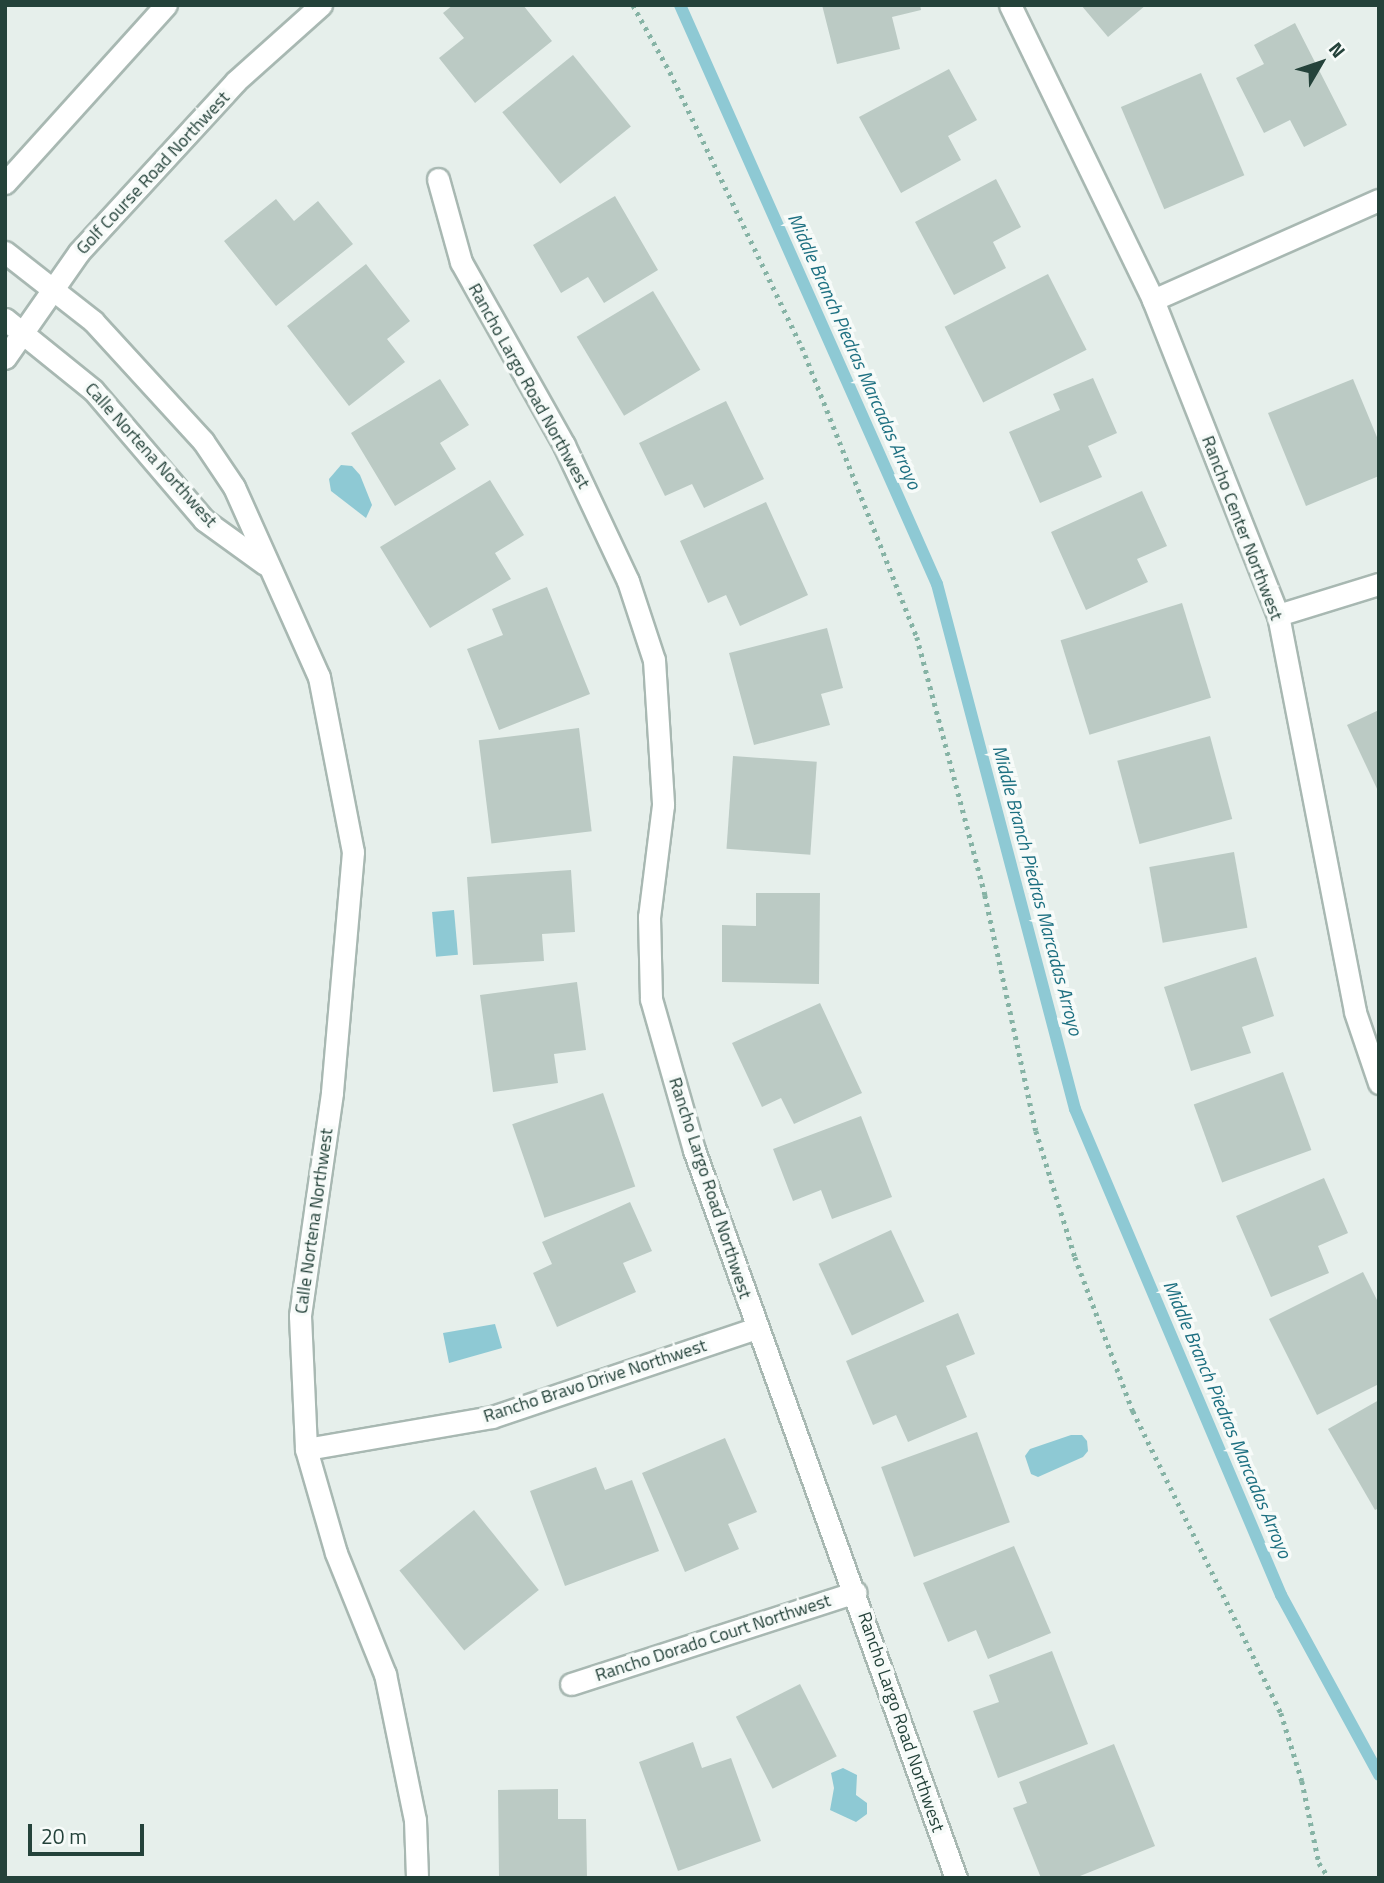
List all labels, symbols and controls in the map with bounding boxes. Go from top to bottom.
north arrow [1286,28,1356,98]
text: N [1322,35,1353,64]
street label: Golf Course Road Northwest [72,87,234,259]
water label: Middle Branch Piedras Marcadas Arroyo [784,210,926,492]
street label: Rancho Largo Road Northwest [463,280,595,492]
street label: Calle Nortena Northwest [80,378,222,532]
street label: Rancho Center Northwest [1197,433,1287,623]
water label: Middle Branch Piedras Marcadas Arroyo [988,742,1088,1038]
street label: Rancho Largo Road Northwest [664,1075,756,1301]
street label: Calle Nortena Northwest [290,1127,338,1315]
water label: Middle Branch Piedras Marcadas Arroyo [1159,1277,1297,1561]
street label: Rancho Bravo Drive Northwest [481,1335,709,1427]
street label: Rancho Dorado Court Northwest [593,1590,833,1686]
street label: Rancho Largo Road Northwest [853,1609,949,1835]
scale bar [32,1810,147,1854]
text: 20 m [41,1820,87,1852]

